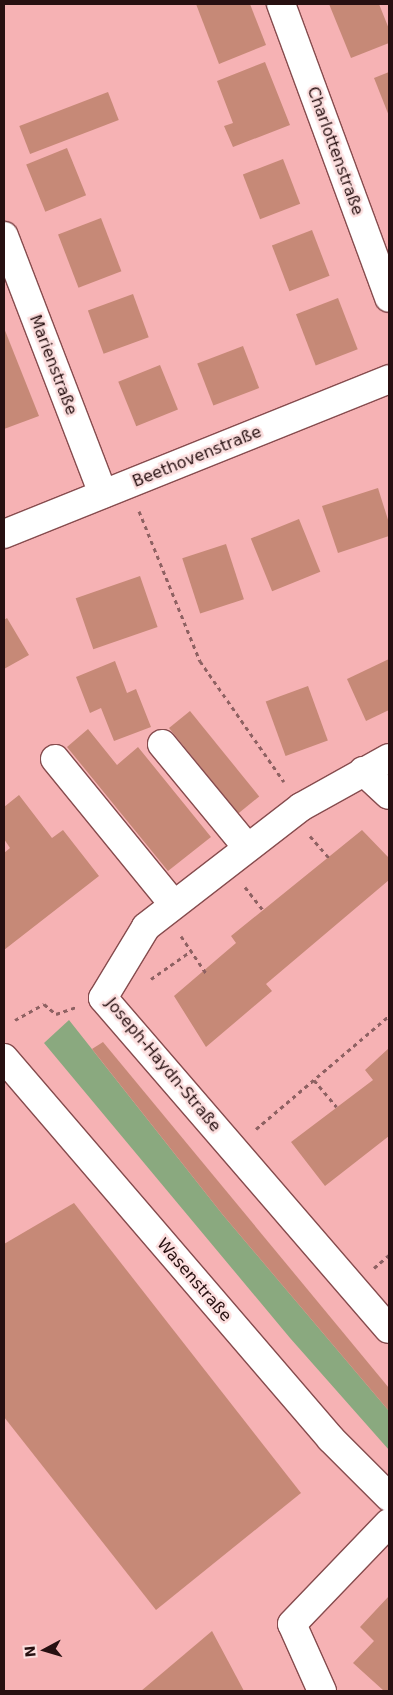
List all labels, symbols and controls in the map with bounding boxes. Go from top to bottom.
street label: Charlottenstraße [303,84,367,218]
street label: Marienstraße [25,312,81,418]
street label: Beethovenstraße [130,422,264,492]
street label: Joseph-Haydn-Straße [101,994,225,1136]
street label: Wasenstraße [153,1235,235,1325]
north arrow [20,1625,70,1675]
text: N [22,1645,39,1658]

